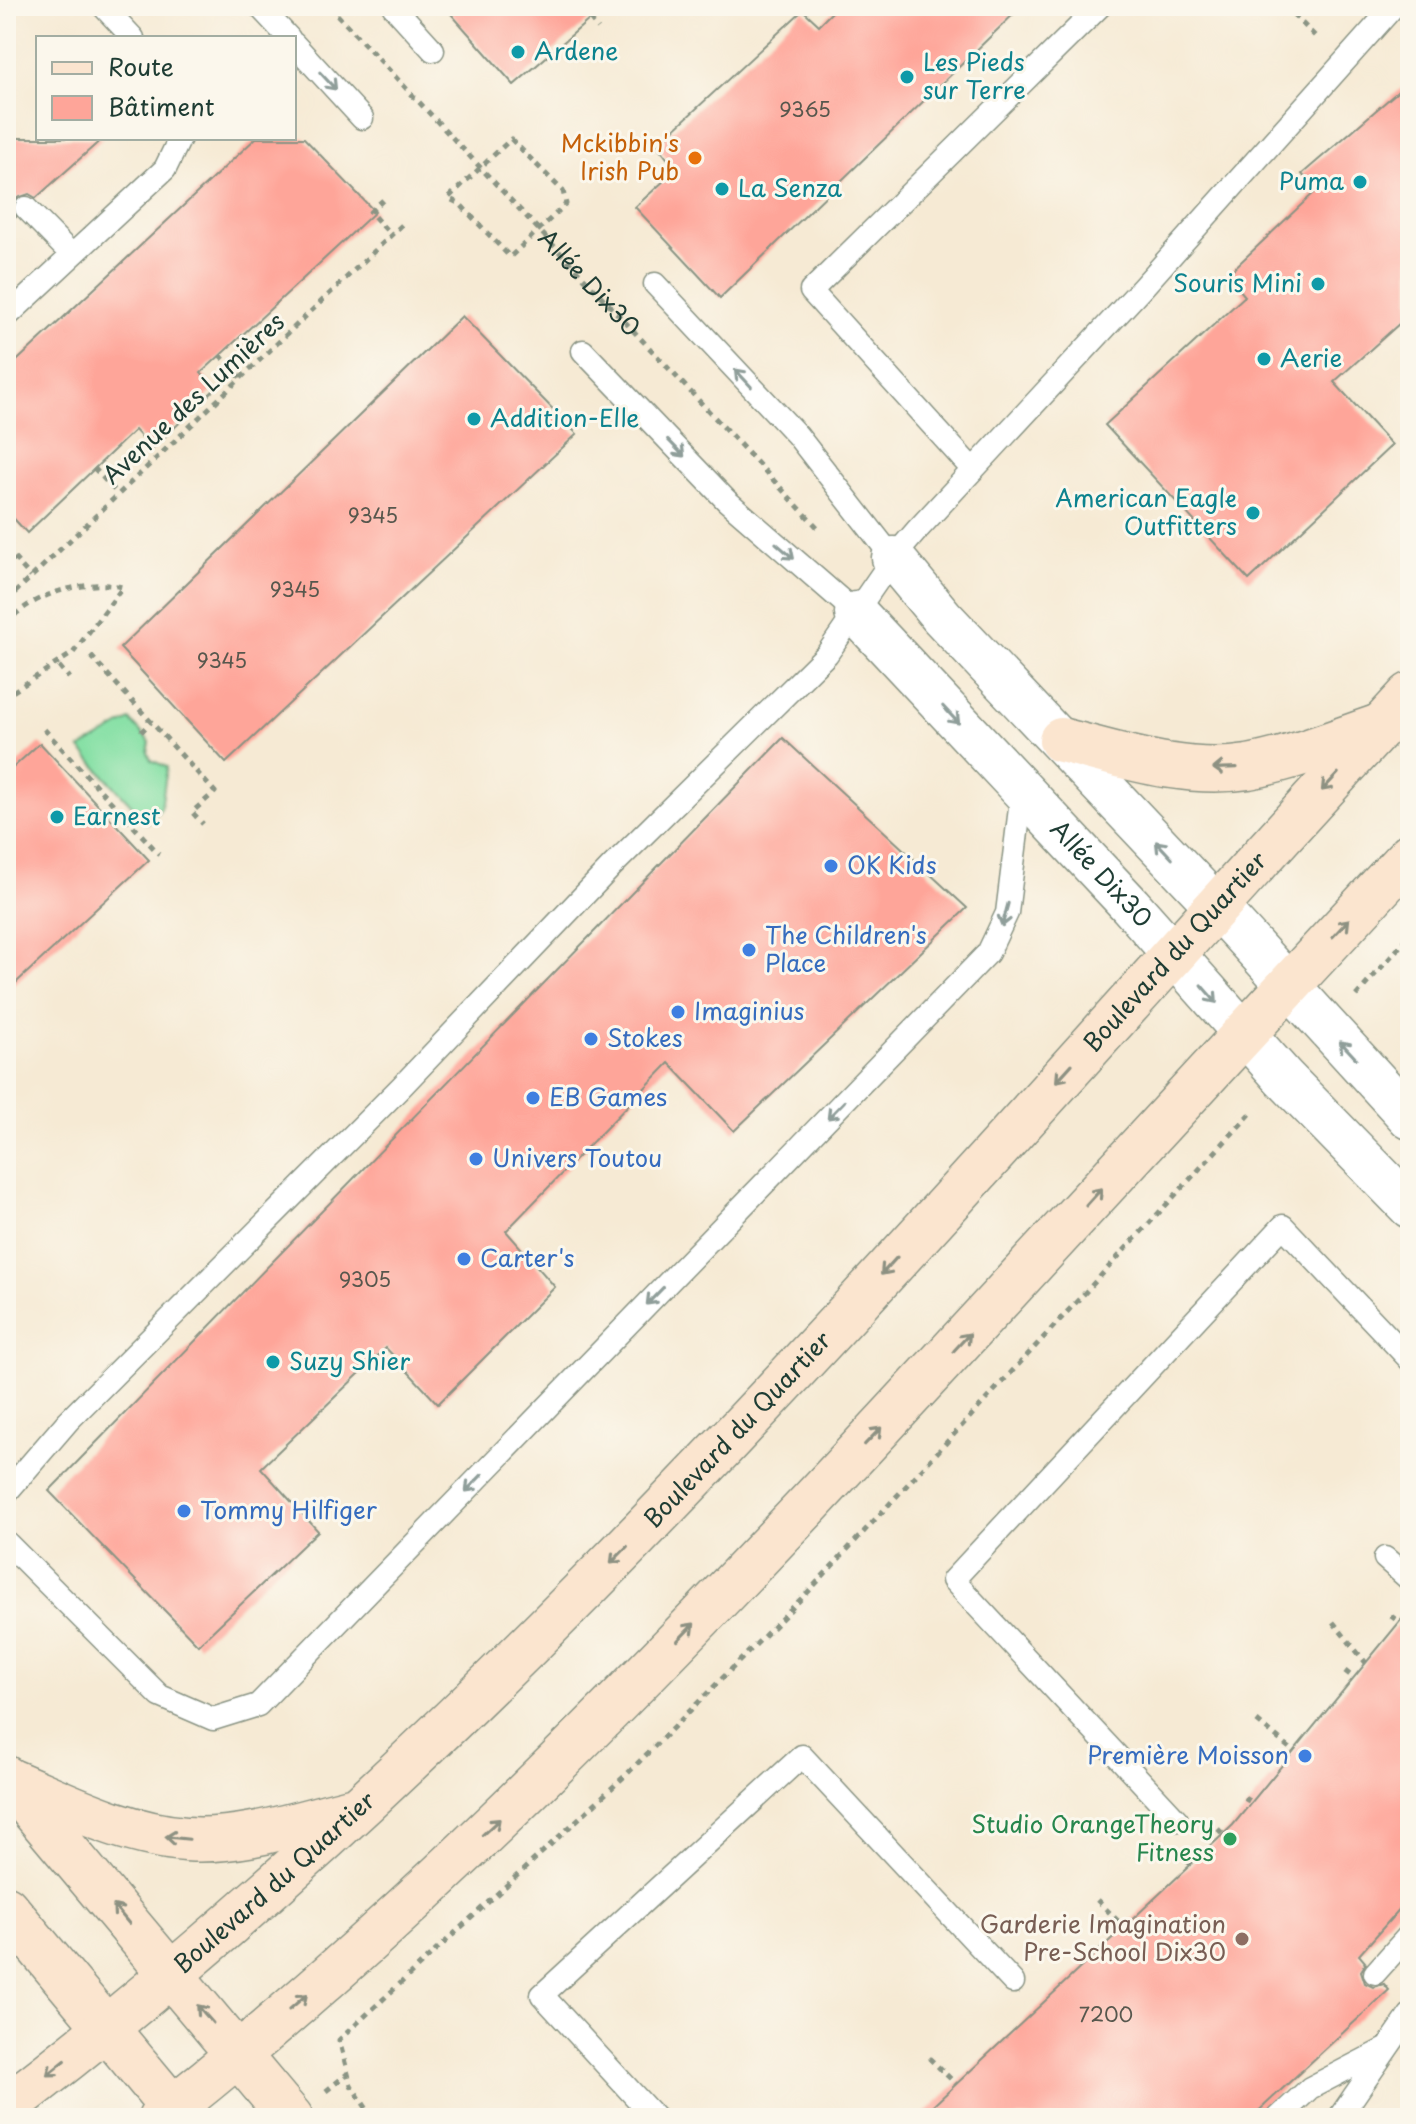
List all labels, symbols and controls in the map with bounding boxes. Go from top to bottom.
place label: Ardene [534,32,618,68]
legend [36,36,296,140]
marker: Ardene [509,43,527,61]
place label: Les Pieds sur Terre [923,43,1026,107]
text: Route [108,48,174,84]
marker: Les Pieds sur Terre [898,68,916,86]
one-way arrow [319,71,338,91]
text: Bâtiment [108,88,215,124]
house number: 9365 [779,94,831,124]
place label: Mckibbin's Irish Pub [561,124,679,188]
marker: Mckibbin's Irish Pub [686,149,704,167]
place label: Puma [1279,162,1344,198]
place label: La Senza [738,169,842,205]
marker: Puma [1351,173,1369,191]
marker: La Senza [713,180,731,198]
street label: Allée Dix30 [531,220,650,344]
place label: Souris Mini [1173,264,1302,300]
marker: Souris Mini [1309,275,1327,293]
street label: Avenue des Lumières [93,303,292,492]
place label: Aerie [1280,339,1342,375]
marker: Aerie [1255,350,1273,368]
one-way arrow [734,368,753,388]
place label: Addition-Elle [490,399,639,435]
marker: Addition-Elle [465,410,483,428]
one-way arrow [666,437,685,457]
place label: American Eagle Outfitters [1055,479,1237,543]
house number: 9345 [348,500,398,530]
marker: American Eagle Outfitters [1244,504,1262,522]
one-way arrow [774,542,794,560]
house number: 9345 [270,574,320,604]
house number: 9345 [197,645,247,675]
one-way arrow [941,705,960,725]
one-way arrow [1212,761,1239,776]
one-way arrow [1321,772,1339,792]
place label: Earnest [73,797,160,833]
marker: Earnest [48,808,66,826]
street label: Allée Dix30 [1043,811,1162,935]
one-way arrow [1155,841,1174,860]
street label: Boulevard du Quartier [1074,843,1274,1059]
place label: OK Kids [847,846,937,882]
marker: OK Kids [822,857,840,875]
one-way arrow [997,902,1012,928]
place label: The Children's Place [765,916,927,980]
one-way arrow [1332,918,1351,938]
marker: The Children's Place [740,941,758,959]
one-way arrow [1200,984,1218,1004]
place label: Imaginius [694,992,805,1028]
marker: Imaginius [669,1003,687,1021]
place label: Stokes [607,1019,683,1055]
marker: Stokes [582,1030,600,1048]
one-way arrow [1339,1041,1358,1060]
one-way arrow [1056,1063,1074,1083]
place label: EB Games [549,1078,667,1114]
marker: EB Games [524,1089,542,1107]
one-way arrow [827,1100,846,1120]
place label: Univers Toutou [492,1139,662,1175]
marker: Univers Toutou [467,1150,485,1168]
one-way arrow [1085,1187,1103,1207]
place label: Carter's [480,1239,574,1275]
marker: Carter's [455,1250,473,1268]
one-way arrow [881,1255,899,1275]
house number: 9305 [339,1264,391,1294]
one-way arrow [646,1286,665,1305]
street label: Boulevard du Quartier [634,1322,838,1535]
one-way arrow [952,1332,970,1352]
place label: Suzy Shier [289,1342,410,1378]
marker: Suzy Shier [264,1353,282,1371]
one-way arrow [863,1427,882,1446]
one-way arrow [465,1473,484,1492]
place label: Tommy Hilfiger [200,1491,378,1527]
marker: Tommy Hilfiger [175,1502,193,1520]
one-way arrow [609,1545,628,1565]
one-way arrow [676,1623,695,1642]
place label: Première Moisson [1087,1736,1289,1772]
marker: Première Moisson [1296,1747,1314,1765]
street label: Boulevard du Quartier [165,1782,382,1981]
place label: Studio OrangeTheory Fitness [972,1805,1214,1869]
one-way arrow [481,1818,501,1837]
one-way arrow [164,1830,191,1845]
marker: Studio OrangeTheory Fitness [1221,1830,1239,1848]
one-way arrow [112,1904,130,1925]
place label: Garderie Imagination Pre-School Dix30 [980,1905,1226,1969]
marker: Garderie Imagination Pre-School Dix30 [1233,1930,1251,1948]
one-way arrow [288,1993,308,2011]
house number: 7200 [1079,1999,1133,2029]
one-way arrow [196,2004,214,2024]
one-way arrow [46,2059,67,2077]

